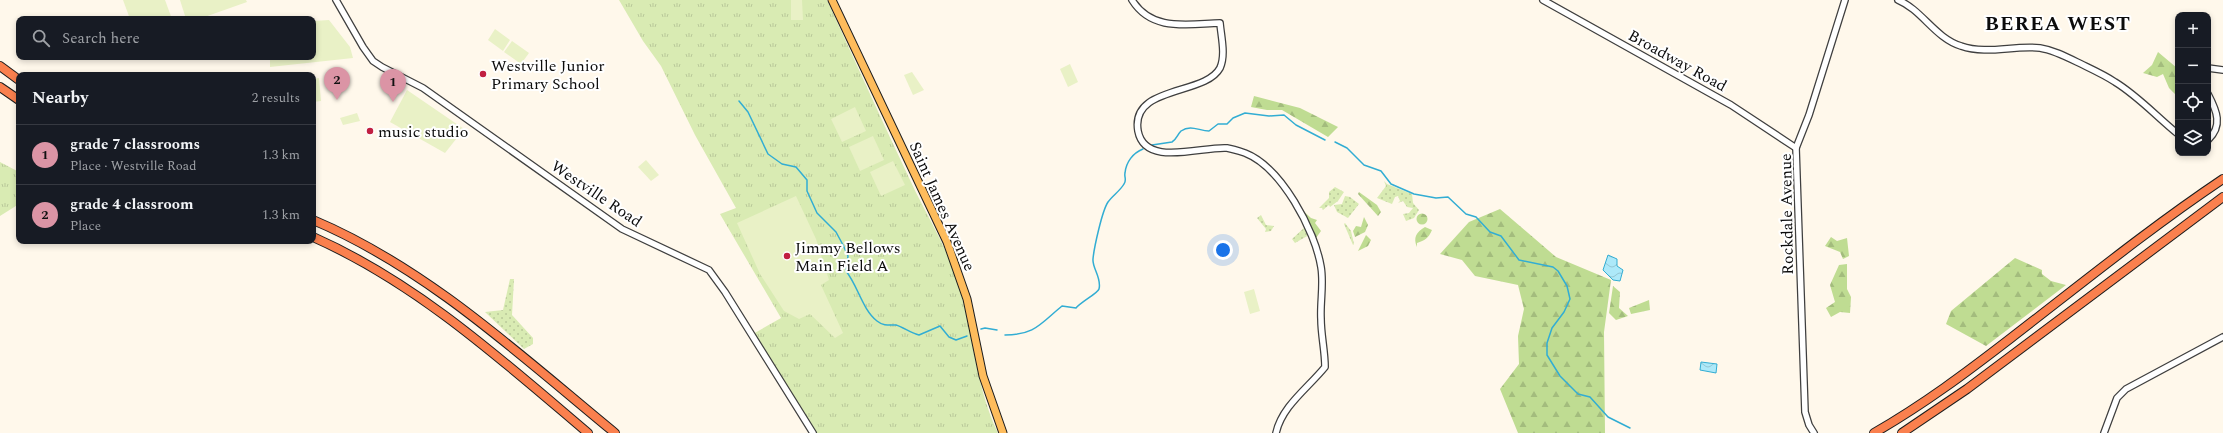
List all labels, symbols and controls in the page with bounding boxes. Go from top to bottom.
district label: BEREA WEST [1985,9,2131,39]
map controls [2175,12,2211,156]
button: + [2175,12,2211,48]
search box [16,16,316,60]
street label: Broadway Road [1624,24,1731,98]
icon: search [30,27,52,49]
text: Search here [62,27,140,50]
button: − [2175,48,2211,84]
place label: Westville Junior Primary School [491,54,605,96]
pin: 2 [324,67,350,100]
pin: 1 [380,69,406,102]
marker: Westville Junior Primary School [478,69,488,79]
button: locate [2175,84,2211,120]
text: Nearby [32,85,88,111]
text: 2 results [252,88,300,108]
place label: music studio [378,120,468,144]
button: layers [2175,120,2211,156]
marker: music studio [365,126,375,136]
text: grade 7 classrooms [70,133,200,156]
street label: Saint James Avenue [903,138,981,275]
text: 1 [41,145,49,165]
text: 1.3 km [262,145,300,165]
street label: Rockdale Avenue [1774,153,1800,275]
street label: Westville Road [546,154,647,233]
text: Place · Westville Road [70,156,196,176]
text: grade 4 classroom [70,193,194,216]
text: 2 [41,205,49,225]
text: 1.3 km [262,205,300,225]
text: Place [70,216,101,236]
place label: Jimmy Bellows Main Field A [795,236,901,278]
your location [1213,240,1233,260]
marker: Jimmy Bellows Main Field A [782,251,792,261]

